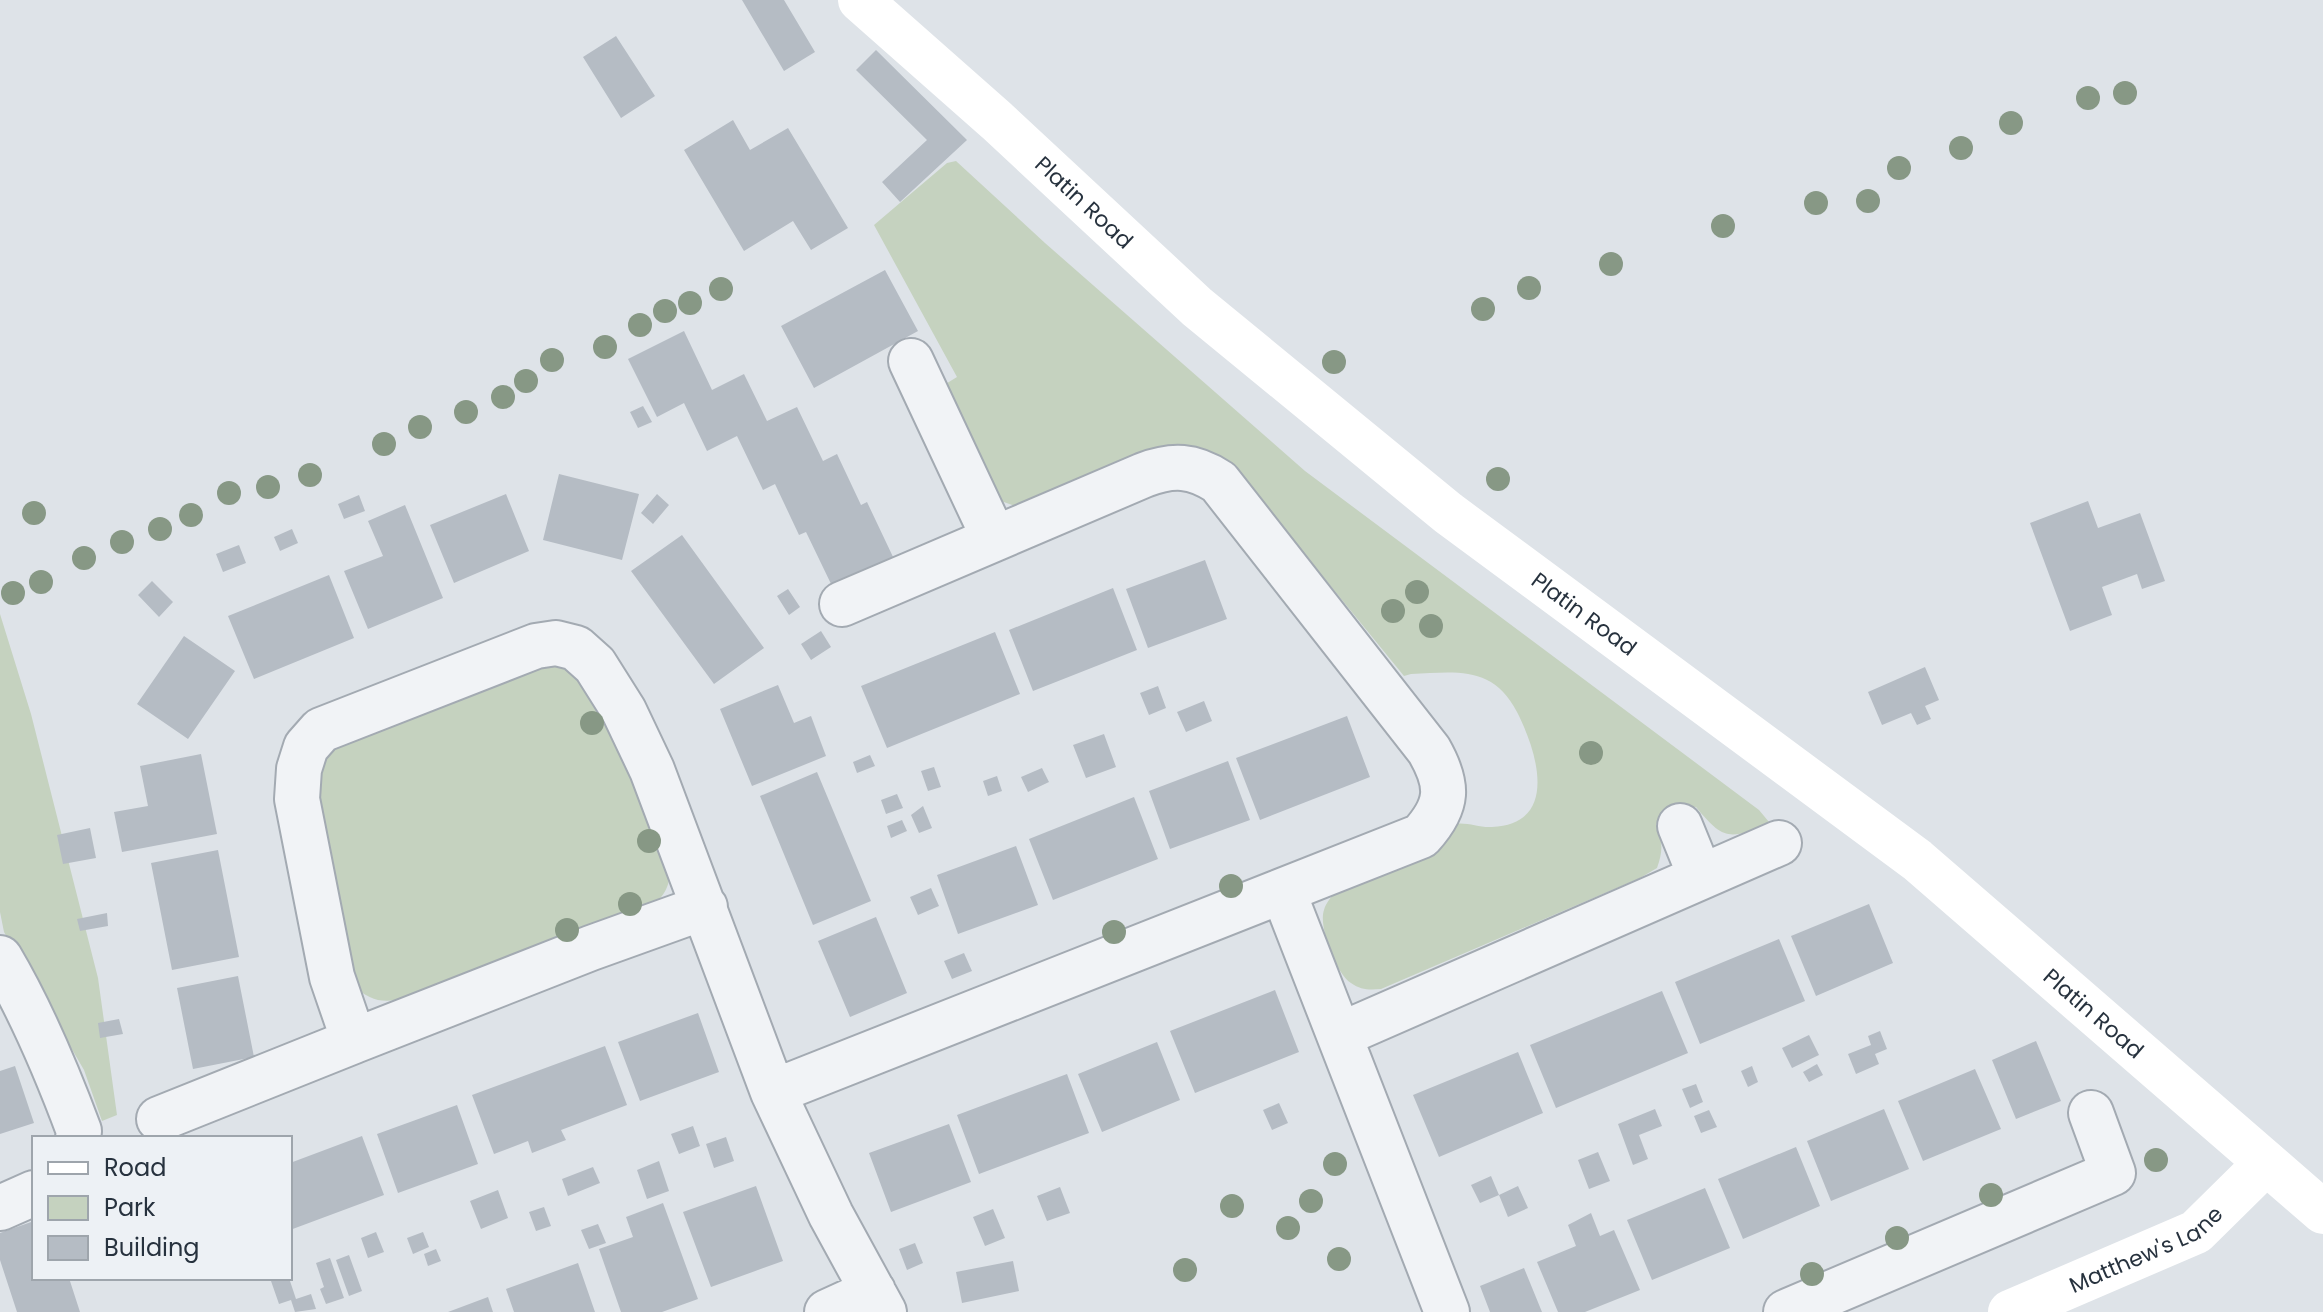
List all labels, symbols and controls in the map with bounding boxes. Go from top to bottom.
street label: Platin Road [1028,149,1140,256]
street label: Platin Road [1525,565,1643,663]
street label: Platin Road [2037,961,2150,1066]
legend [32,1136,292,1280]
text: Road [104,1151,166,1184]
text: Park [104,1191,156,1224]
street label: Matthew's Lane [2064,1199,2230,1301]
text: Building [104,1231,200,1264]

